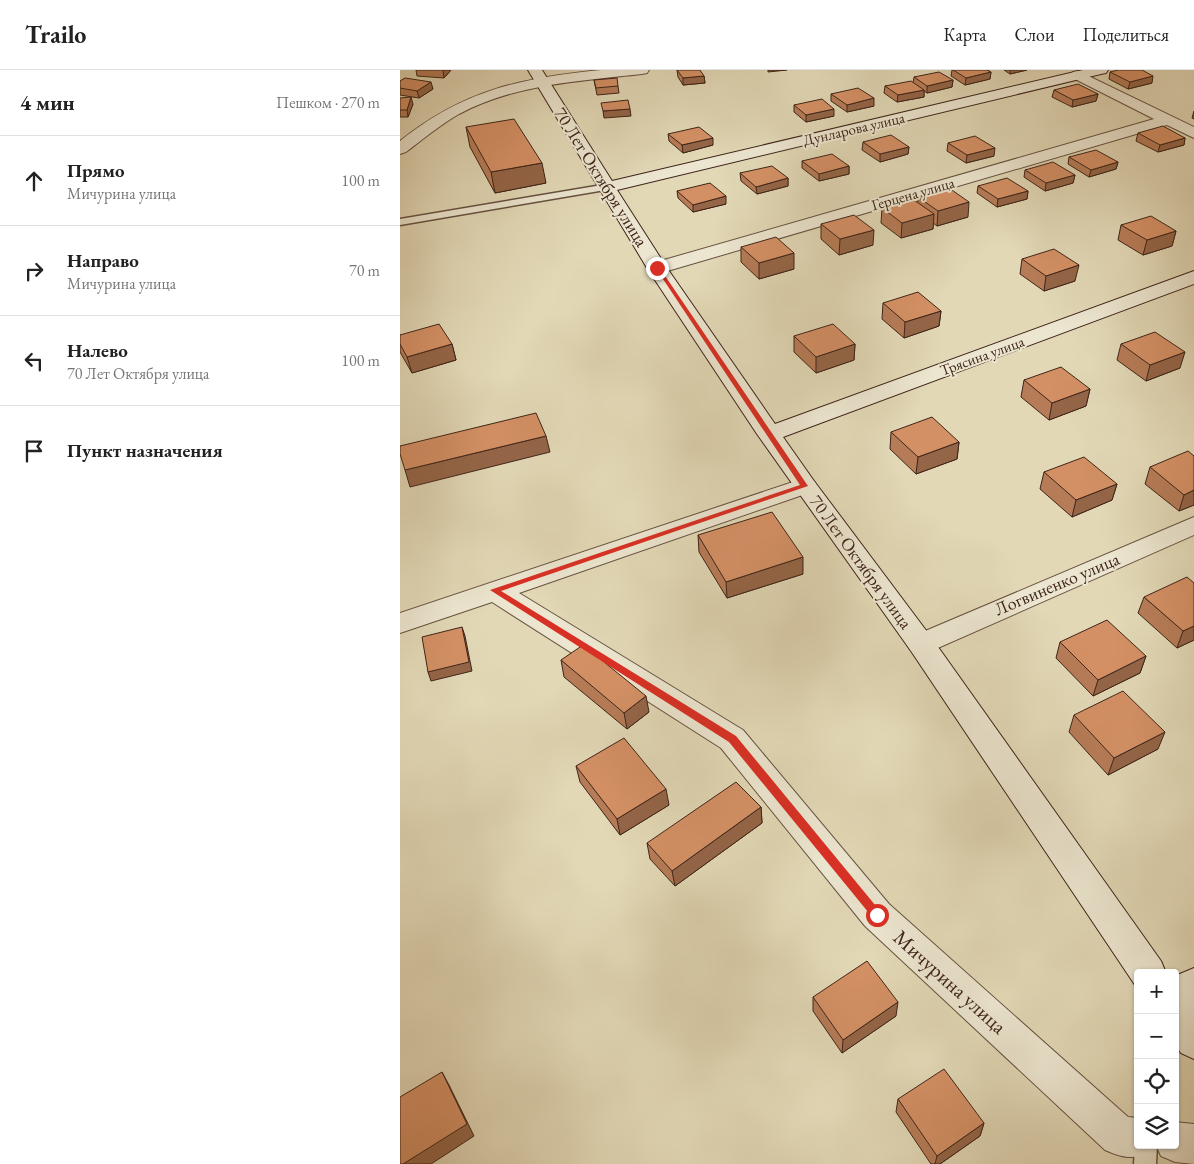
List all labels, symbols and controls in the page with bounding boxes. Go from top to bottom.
text: Trailo [25,19,86,50]
text: Карта [944,23,987,46]
text: Слои [1015,23,1054,46]
text: Поделиться [1082,23,1169,46]
text: 4 мин [20,89,75,116]
text: Пешком · 270 m [276,92,380,113]
street label: 70 Лет Октября улица [549,103,654,251]
street label: Дунларова улица [801,108,907,149]
text: Прямо [67,158,125,183]
icon: ahead [20,167,48,195]
text: 100 m [341,170,380,191]
street label: Герцена улица [869,173,957,214]
text: Мичурина улица [67,183,176,204]
text: Направо [67,248,139,273]
icon: right [20,257,48,285]
route end [646,257,669,280]
text: 70 m [349,260,380,281]
text: Мичурина улица [67,273,176,294]
street label: Трясина улица [937,331,1027,380]
text: Налево [67,338,128,363]
icon: left [20,347,48,375]
text: 100 m [341,350,380,371]
text: 70 Лет Октября улица [67,363,209,384]
icon: arrive [20,437,48,465]
text: Пункт назначения [67,438,223,463]
street label: 70 Лет Октября улица [805,490,918,634]
street label: Логвиненко улица [991,547,1124,620]
route start [866,904,889,927]
street label: Мичурина улица [888,924,1013,1040]
map controls [1134,969,1179,1149]
button: + [1134,969,1179,1014]
button: − [1134,1014,1179,1059]
button: locate [1134,1059,1179,1104]
button: layers [1134,1104,1179,1149]

